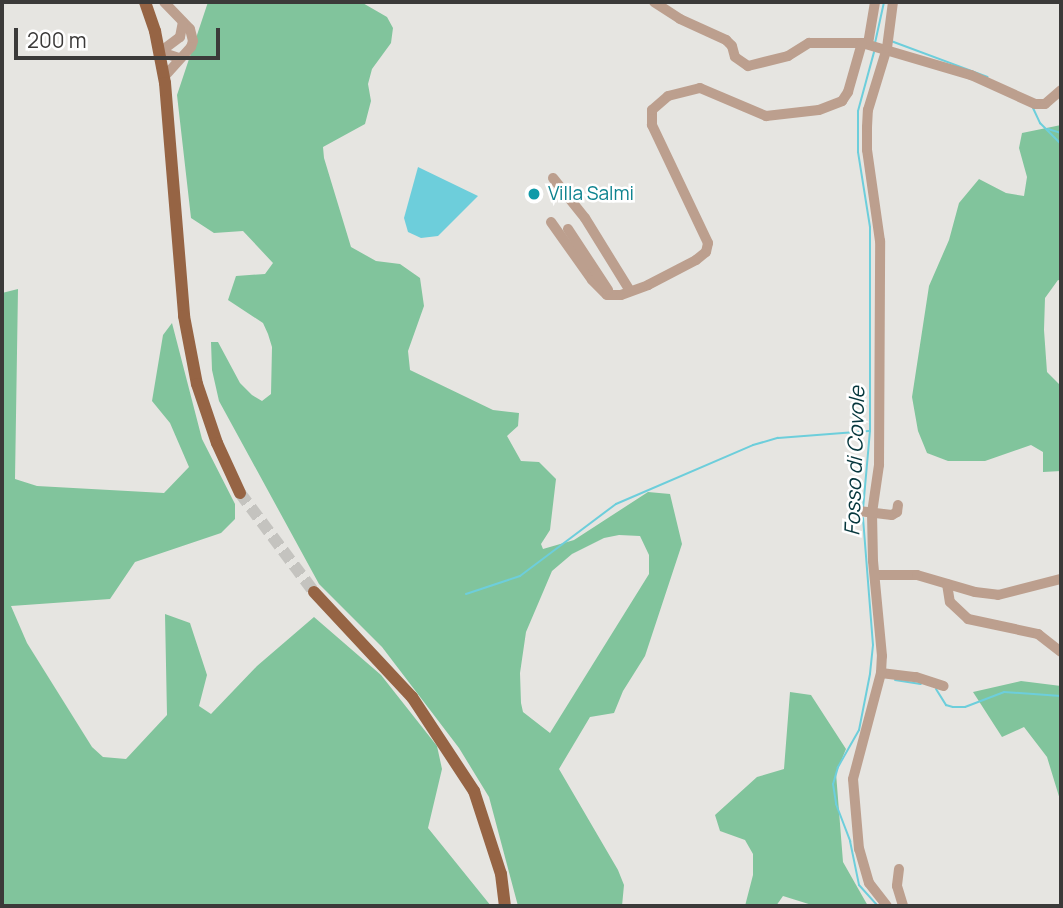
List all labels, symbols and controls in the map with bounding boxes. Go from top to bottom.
scale bar [18,14,224,58]
text: 200 m [27,26,87,54]
place label: Villa Salmi [548,183,634,205]
marker: Villa Salmi [526,186,542,202]
water label: Fosso di Covole [839,386,869,536]

